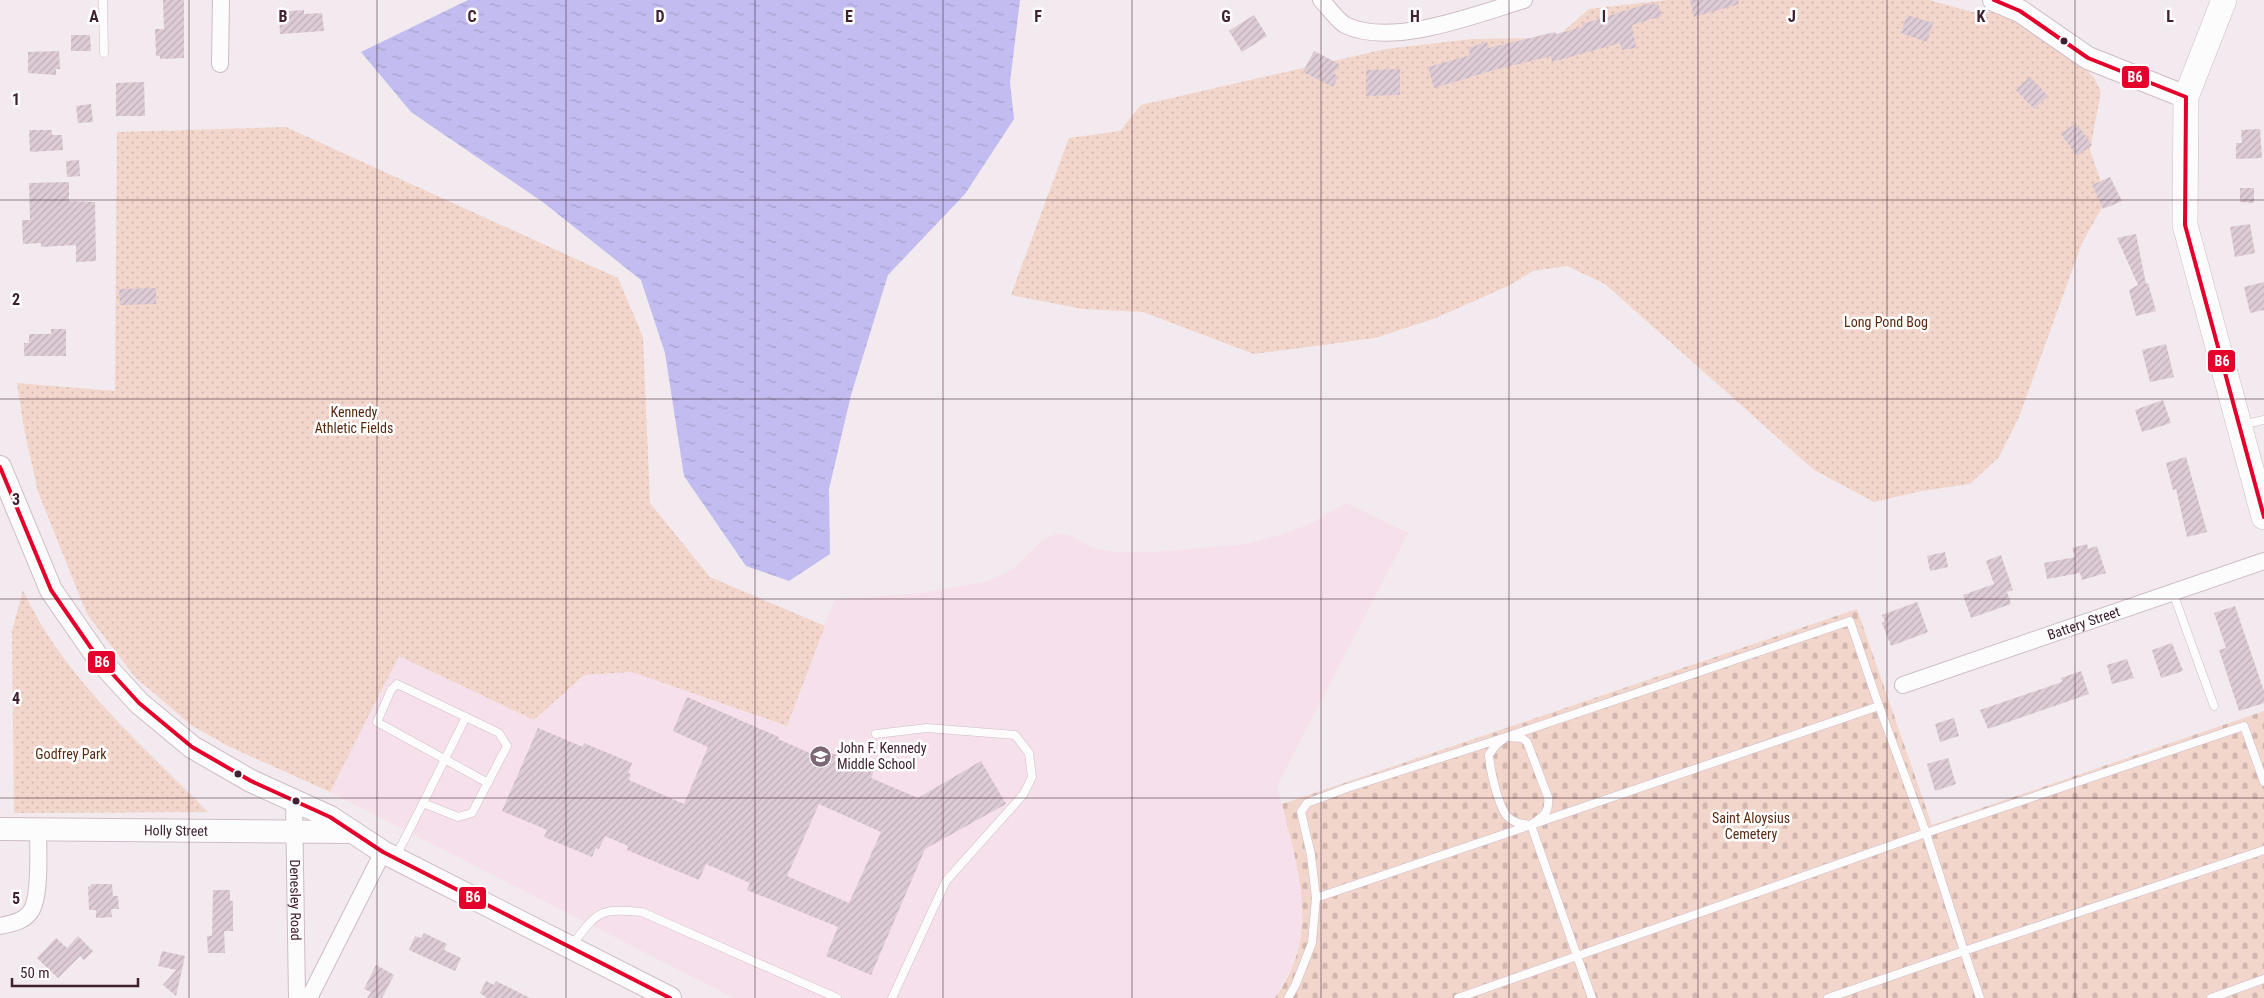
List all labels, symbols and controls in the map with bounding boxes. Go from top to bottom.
text: A [89,7,99,26]
text: B [279,7,288,26]
text: C [467,7,477,26]
text: D [655,7,665,26]
text: E [845,7,853,26]
text: F [1034,7,1042,26]
text: G [1221,7,1231,26]
text: H [1410,7,1420,26]
text: I [1602,7,1606,26]
text: J [1788,7,1796,26]
text: K [1977,7,1986,26]
text: L [2166,7,2174,26]
unlabelled marker [2059,36,2069,46]
line badge: B6 [2121,65,2150,89]
text: B6 [2128,69,2142,85]
text: 1 [12,90,20,109]
text: 2 [12,290,20,309]
park label: Long Pond Bog [1844,314,1928,330]
line badge: B6 [2207,349,2236,373]
text: B6 [2215,353,2229,369]
park label: Kennedy Athletic Fields [315,404,393,436]
text: 3 [12,490,20,509]
street label: Battery Street [2045,603,2122,643]
line badge: B6 [87,650,116,674]
text: B6 [95,654,109,670]
text: 4 [12,689,20,708]
place label: John F. Kennedy Middle School [837,740,927,772]
school or university icon: John F. Kennedy Middle School [809,744,833,768]
park label: Godfrey Park [35,746,107,762]
unlabelled marker [233,769,243,779]
unlabelled marker [291,796,301,806]
park label: Saint Aloysius Cemetery [1712,810,1790,842]
street label: Holly Street [144,822,208,839]
street label: Denesley Road [287,859,304,941]
line badge: B6 [458,886,487,910]
text: 5 [12,889,20,908]
text: B6 [466,889,480,905]
scale bar [12,956,139,988]
text: 50 m [20,964,50,982]

